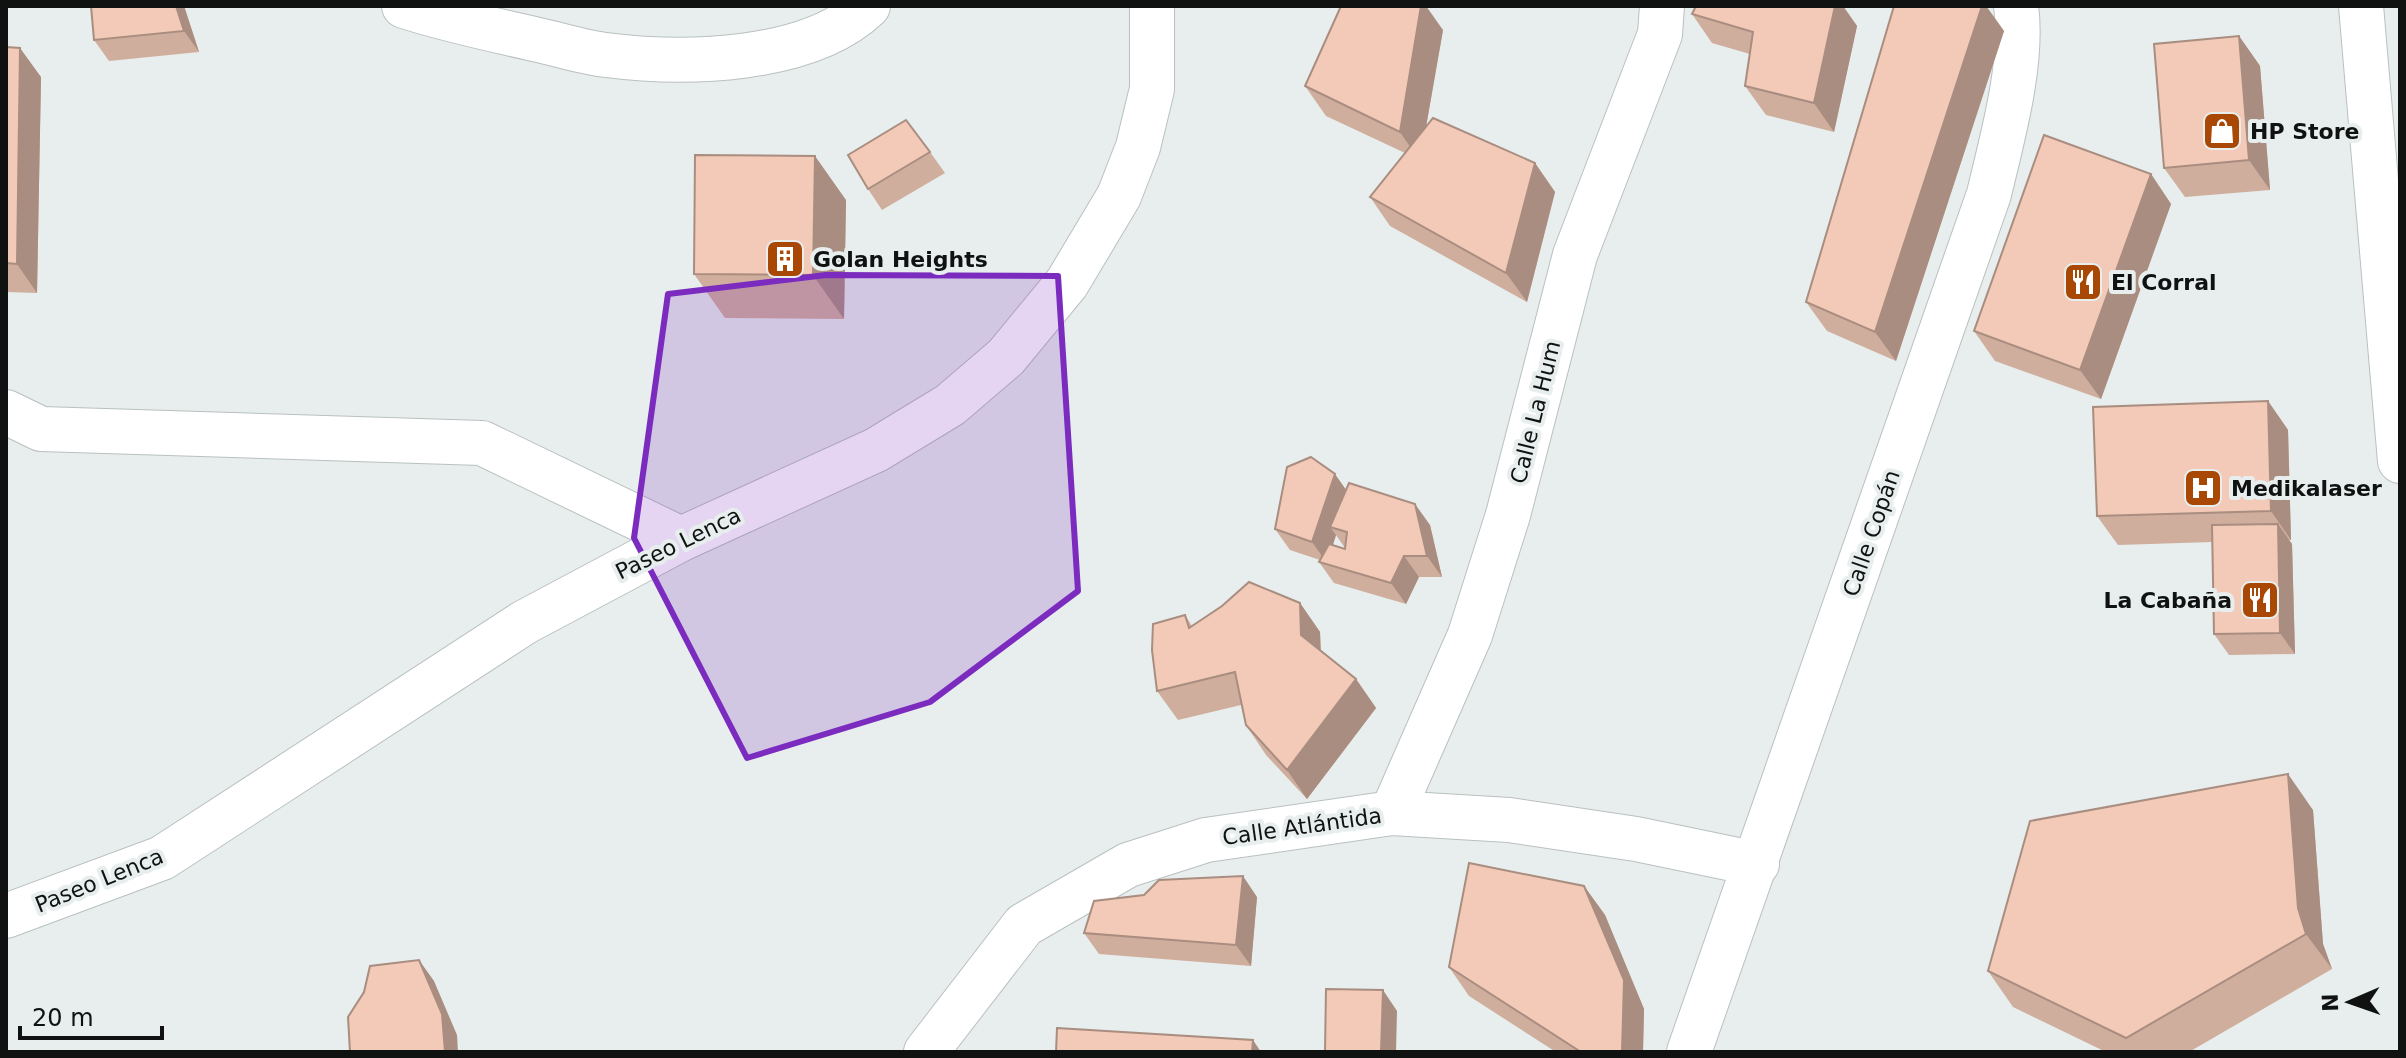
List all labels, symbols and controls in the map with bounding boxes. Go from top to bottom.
shop icon: HP Store [2201,110,2243,152]
place label: HP Store [2250,119,2359,144]
building icon: Golan Heights [764,238,806,280]
place label: Golan Heights [813,247,988,272]
restaurant icon: El Corral [2062,261,2104,303]
place label: El Corral [2111,270,2217,295]
street label: Calle La Hum [1506,338,1565,486]
street label: Calle Copán [1838,467,1905,600]
hospital icon: Medikalaser [2182,467,2224,509]
place label: Medikalaser [2231,476,2382,501]
street label: Paseo Lenca [612,502,745,585]
restaurant icon: La Cabaña [2239,579,2281,621]
place label: La Cabaña [2103,588,2232,613]
street label: Calle Atlántida [1221,803,1383,850]
street label: Paseo Lenca [31,843,167,918]
north arrow [2310,962,2390,1042]
scale bar [20,990,162,1040]
text: N [2318,993,2343,1012]
text: 20 m [32,1004,94,1032]

